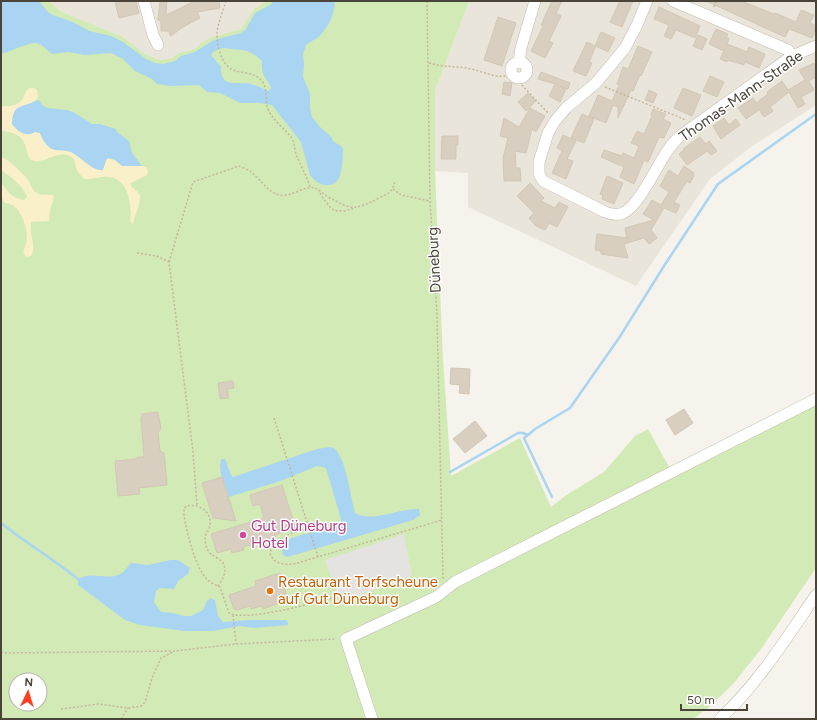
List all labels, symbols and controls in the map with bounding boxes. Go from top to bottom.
street label: Thomas-Mann-Straße [676,47,806,145]
street label: Düneburg [423,226,445,294]
place label: Gut Düneburg Hotel [251,517,346,552]
marker: Gut Düneburg Hotel [238,530,248,540]
place label: Restaurant Torfscheune auf Gut Düneburg [278,573,438,608]
marker: Restaurant Torfscheune auf Gut Düneburg [265,586,275,596]
north arrow [8,672,48,712]
text: N [24,676,33,689]
scale bar [681,686,747,712]
text: 50 m [687,693,715,707]

